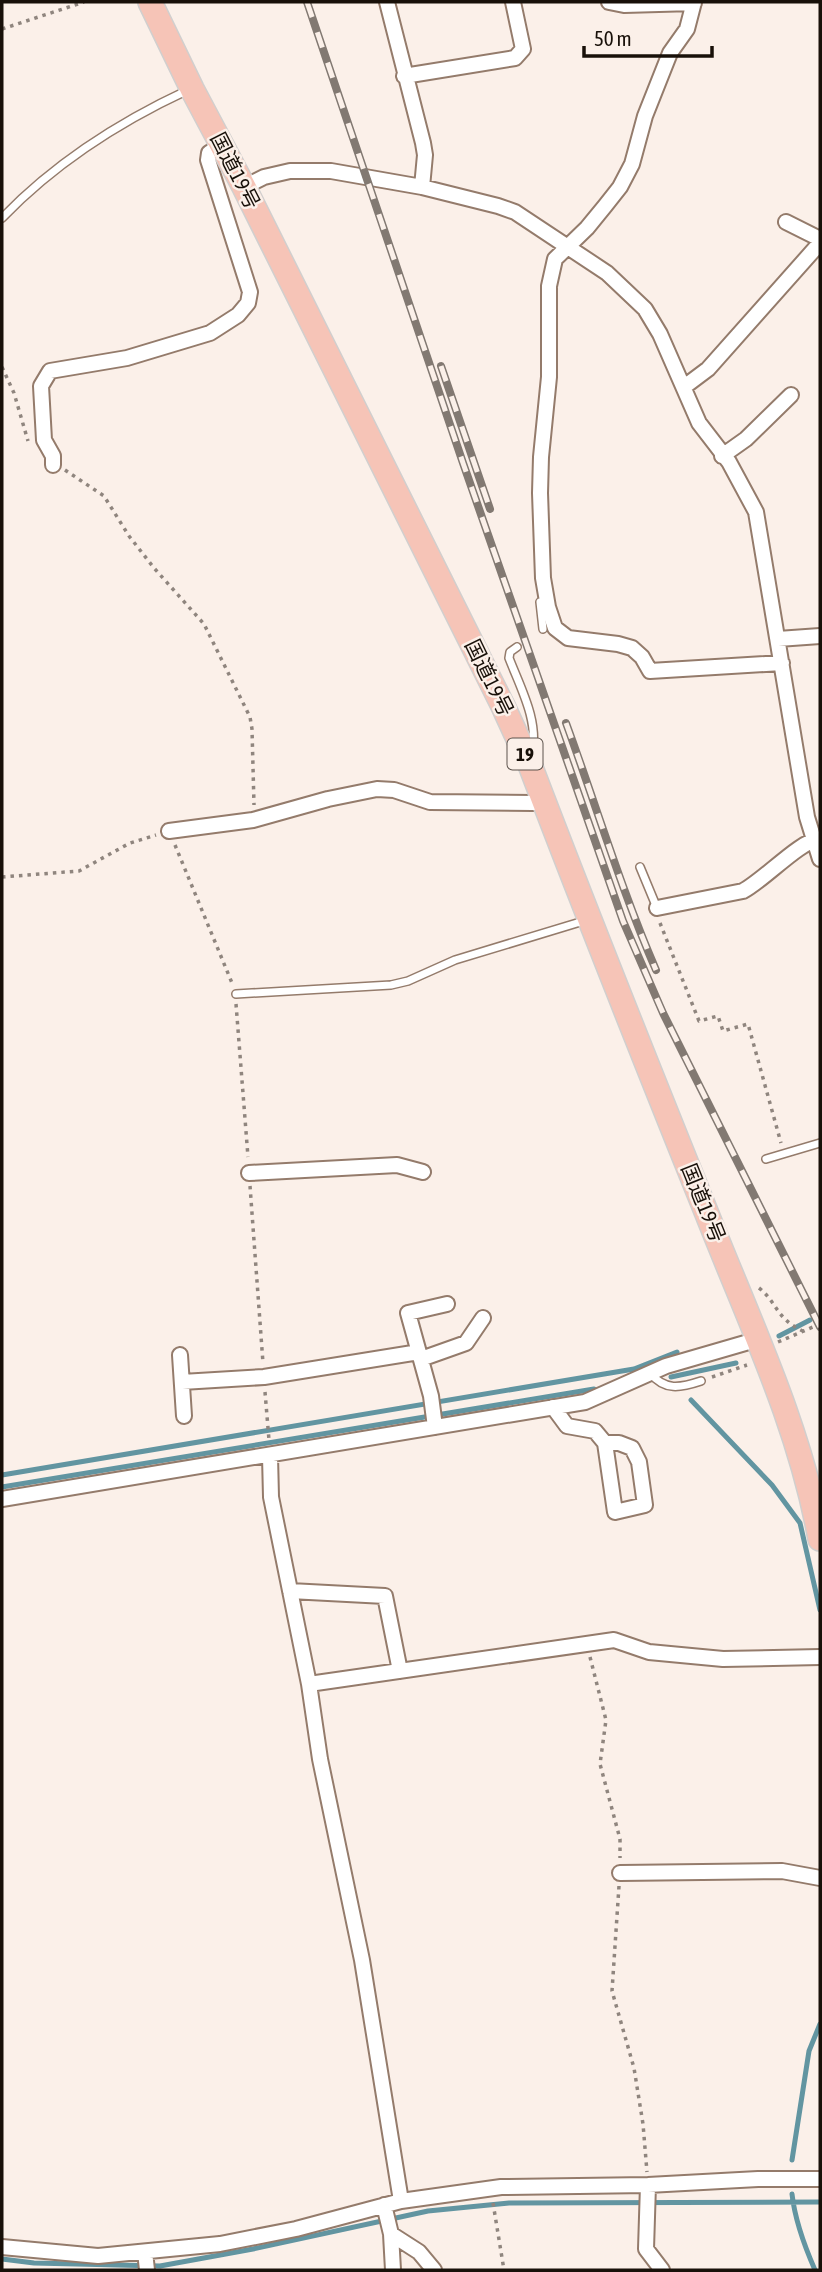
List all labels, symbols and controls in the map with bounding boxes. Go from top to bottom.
scale bar [584,14,712,58]
text: 50 m [594,26,632,50]
street label: 国道19号 [206,128,265,213]
street label: 国道19号 [461,635,519,720]
road number: 19 [508,738,542,769]
street label: 国道19号 [677,1160,731,1245]

